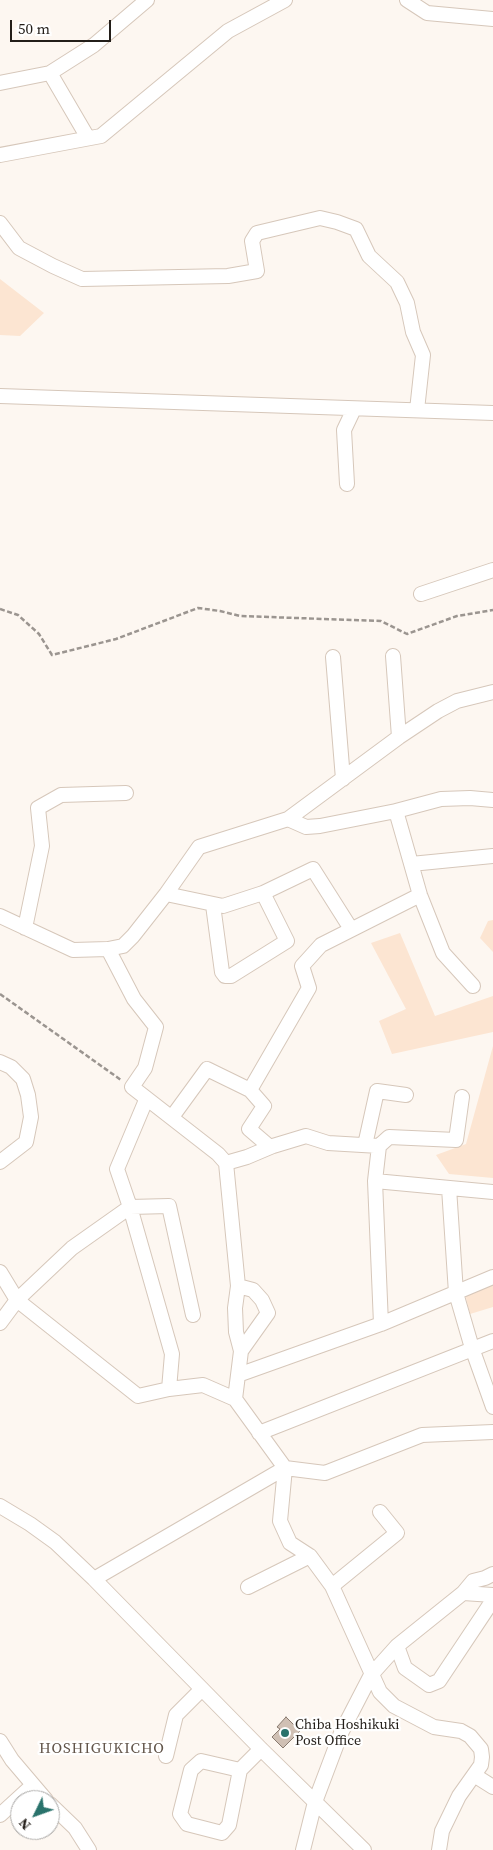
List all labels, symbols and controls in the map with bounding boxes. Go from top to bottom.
scale bar [12,10,114,42]
text: 50 m [18,18,50,39]
place label: Chiba Hoshikuki Post Office [295,1717,399,1750]
marker: Chiba Hoshikuki Post Office [279,1727,291,1739]
district label: HOSHIGUKICHO [38,1740,166,1758]
north arrow [10,1790,60,1840]
text: N [14,1814,35,1835]

